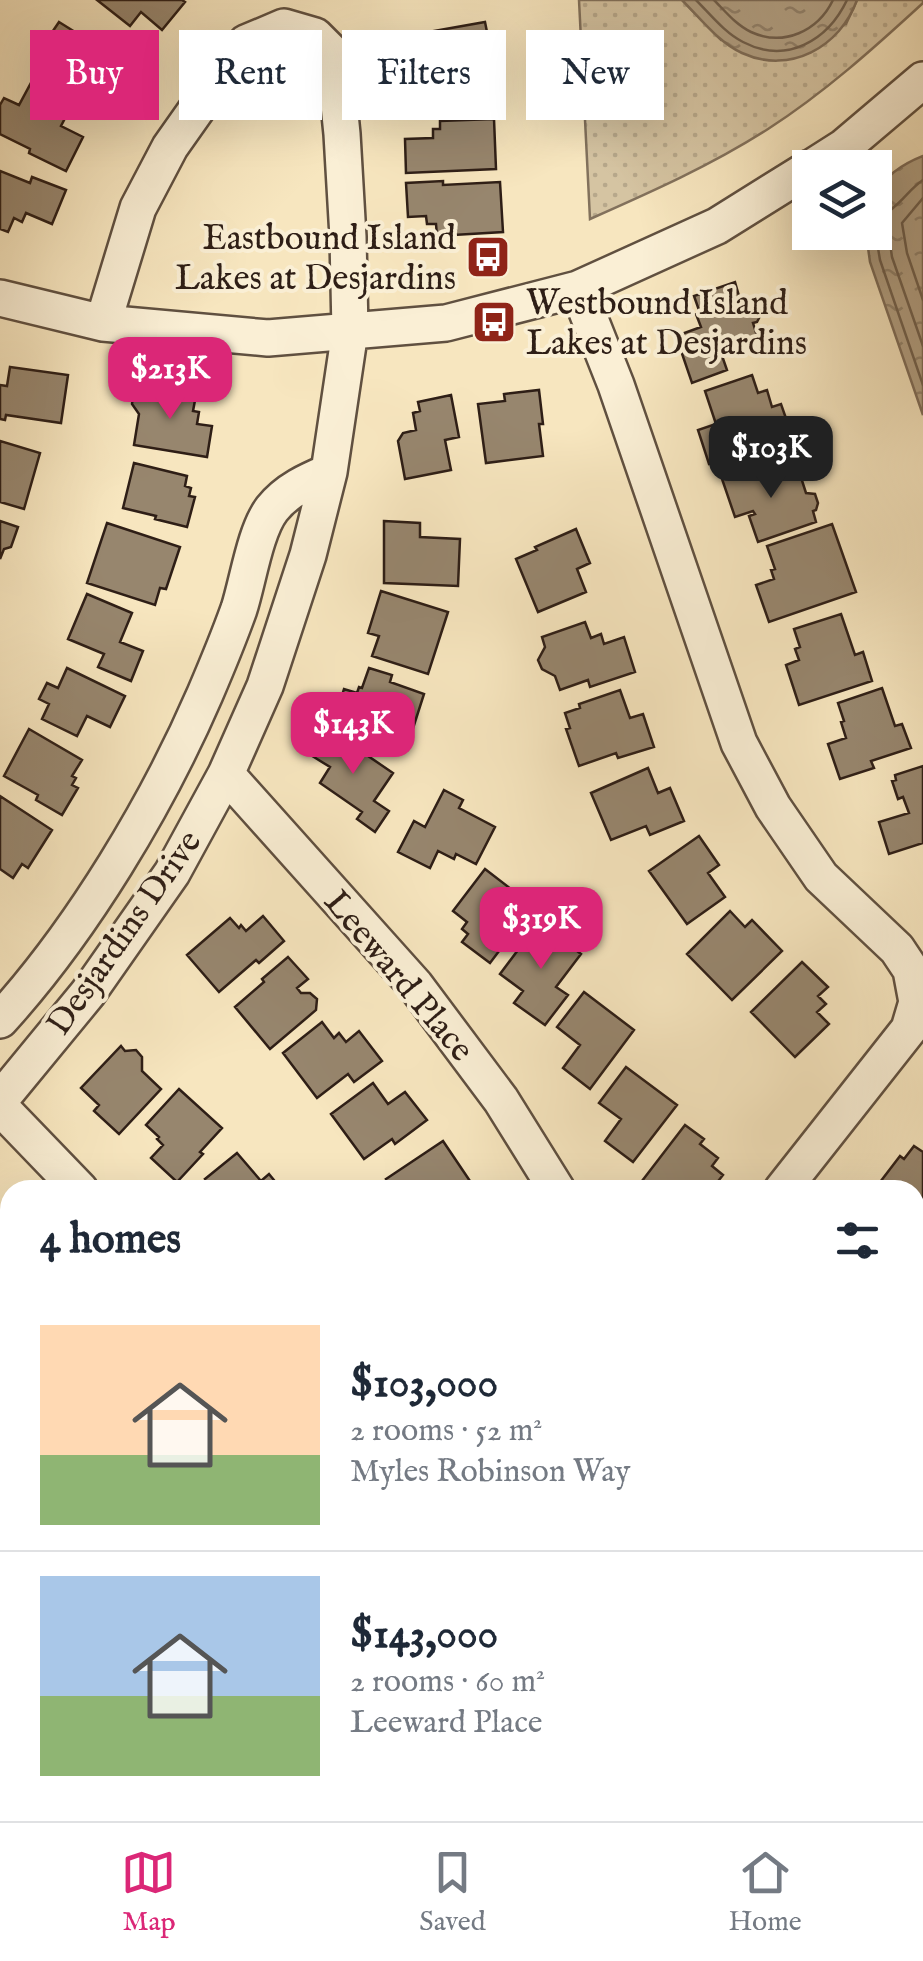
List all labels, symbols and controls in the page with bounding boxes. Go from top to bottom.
chip: Buy [30,30,159,120]
chip: Rent [179,30,322,120]
chip: Filters [342,30,506,120]
chip: New [526,30,664,120]
map controls [792,150,892,250]
button: layers [792,150,892,250]
place label: Eastbound Island Lakes at Desjardins [175,217,456,302]
bus stop icon: Eastbound Island Lakes at Desjardins [465,234,511,280]
place label: Westbound Island Lakes at Desjardins [526,282,807,367]
bus stop icon: Westbound Island Lakes at Desjardins [471,299,517,345]
pin: $213K [100,337,240,422]
text: $213K [130,349,210,390]
pin: $103K [701,416,841,501]
text: $103K [731,428,811,469]
pin: $143K [283,692,423,777]
text: $143K [313,704,393,745]
street label: Desjardins Drive [38,822,213,1045]
street label: Leeward Place [313,881,483,1072]
pin: $319K [471,887,611,972]
text: $319K [502,899,580,940]
icon: filters [830,1213,885,1268]
text: 4 homes [40,1214,181,1267]
text: $103,000 [350,1358,498,1411]
icon: home [120,1365,240,1485]
text: 2 rooms · 52 m² [350,1411,542,1452]
text: Myles Robinson Way [350,1452,631,1493]
text: $143,000 [350,1609,498,1662]
icon: home [120,1616,240,1736]
text: 2 rooms · 60 m² [350,1662,545,1703]
text: Leeward Place [350,1703,543,1744]
tab: Map [121,1845,176,1940]
tab: Saved [419,1845,486,1940]
tab: Home [728,1845,802,1940]

